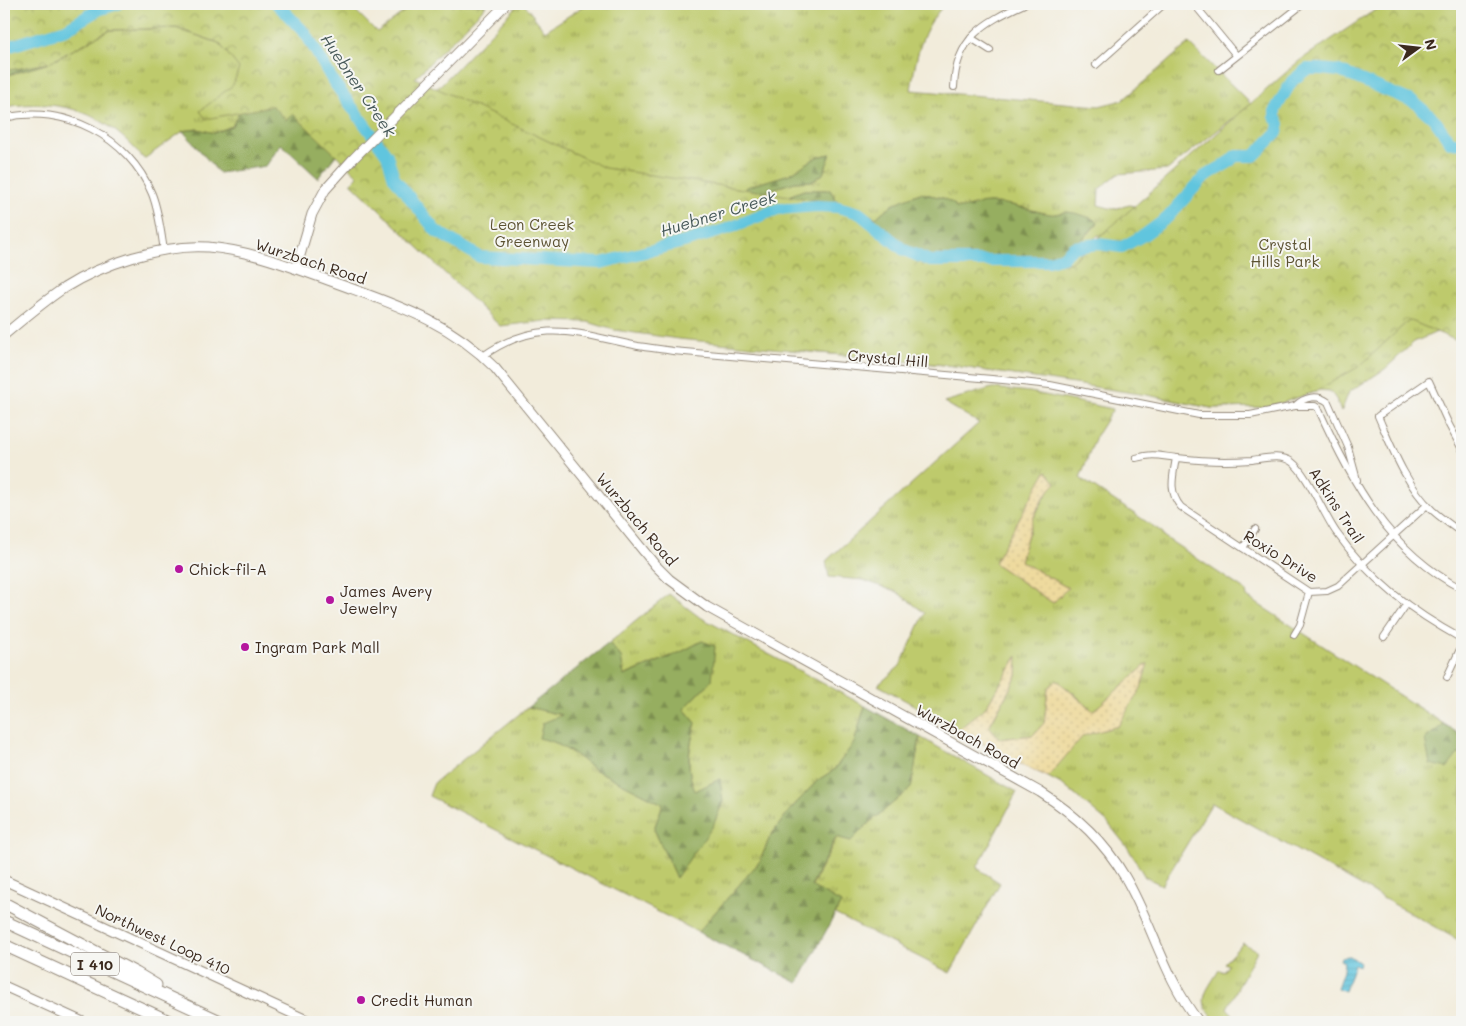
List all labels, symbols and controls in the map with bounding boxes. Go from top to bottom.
north arrow [1394,22,1444,72]
water label: Huebner Creek [317,29,402,141]
text: N [1420,37,1442,52]
water label: Huebner Creek [658,185,779,241]
park label: Leon Creek Greenway [490,214,574,251]
street label: Wurzbach Road [253,234,369,288]
park label: Crystal Hills Park [1251,234,1319,271]
street label: Crystal Hill [847,345,929,371]
street label: Adkins Trail [1305,463,1369,547]
street label: Wurzbach Road [592,468,682,570]
street label: Roxio Drive [1240,525,1322,587]
place label: Chick-fil-A [189,559,267,579]
marker: Chick-fil-A [173,563,185,575]
place label: James Avery Jewelry [340,581,433,618]
marker: James Avery Jewelry [324,594,336,606]
place label: Ingram Park Mall [255,637,380,657]
marker: Ingram Park Mall [239,641,251,653]
street label: Wurzbach Road [913,699,1023,773]
street label: Northwest Loop 410 [92,899,234,979]
road number: I 410 [71,952,119,976]
place label: Credit Human [371,990,473,1010]
marker: Credit Human [355,994,367,1006]

